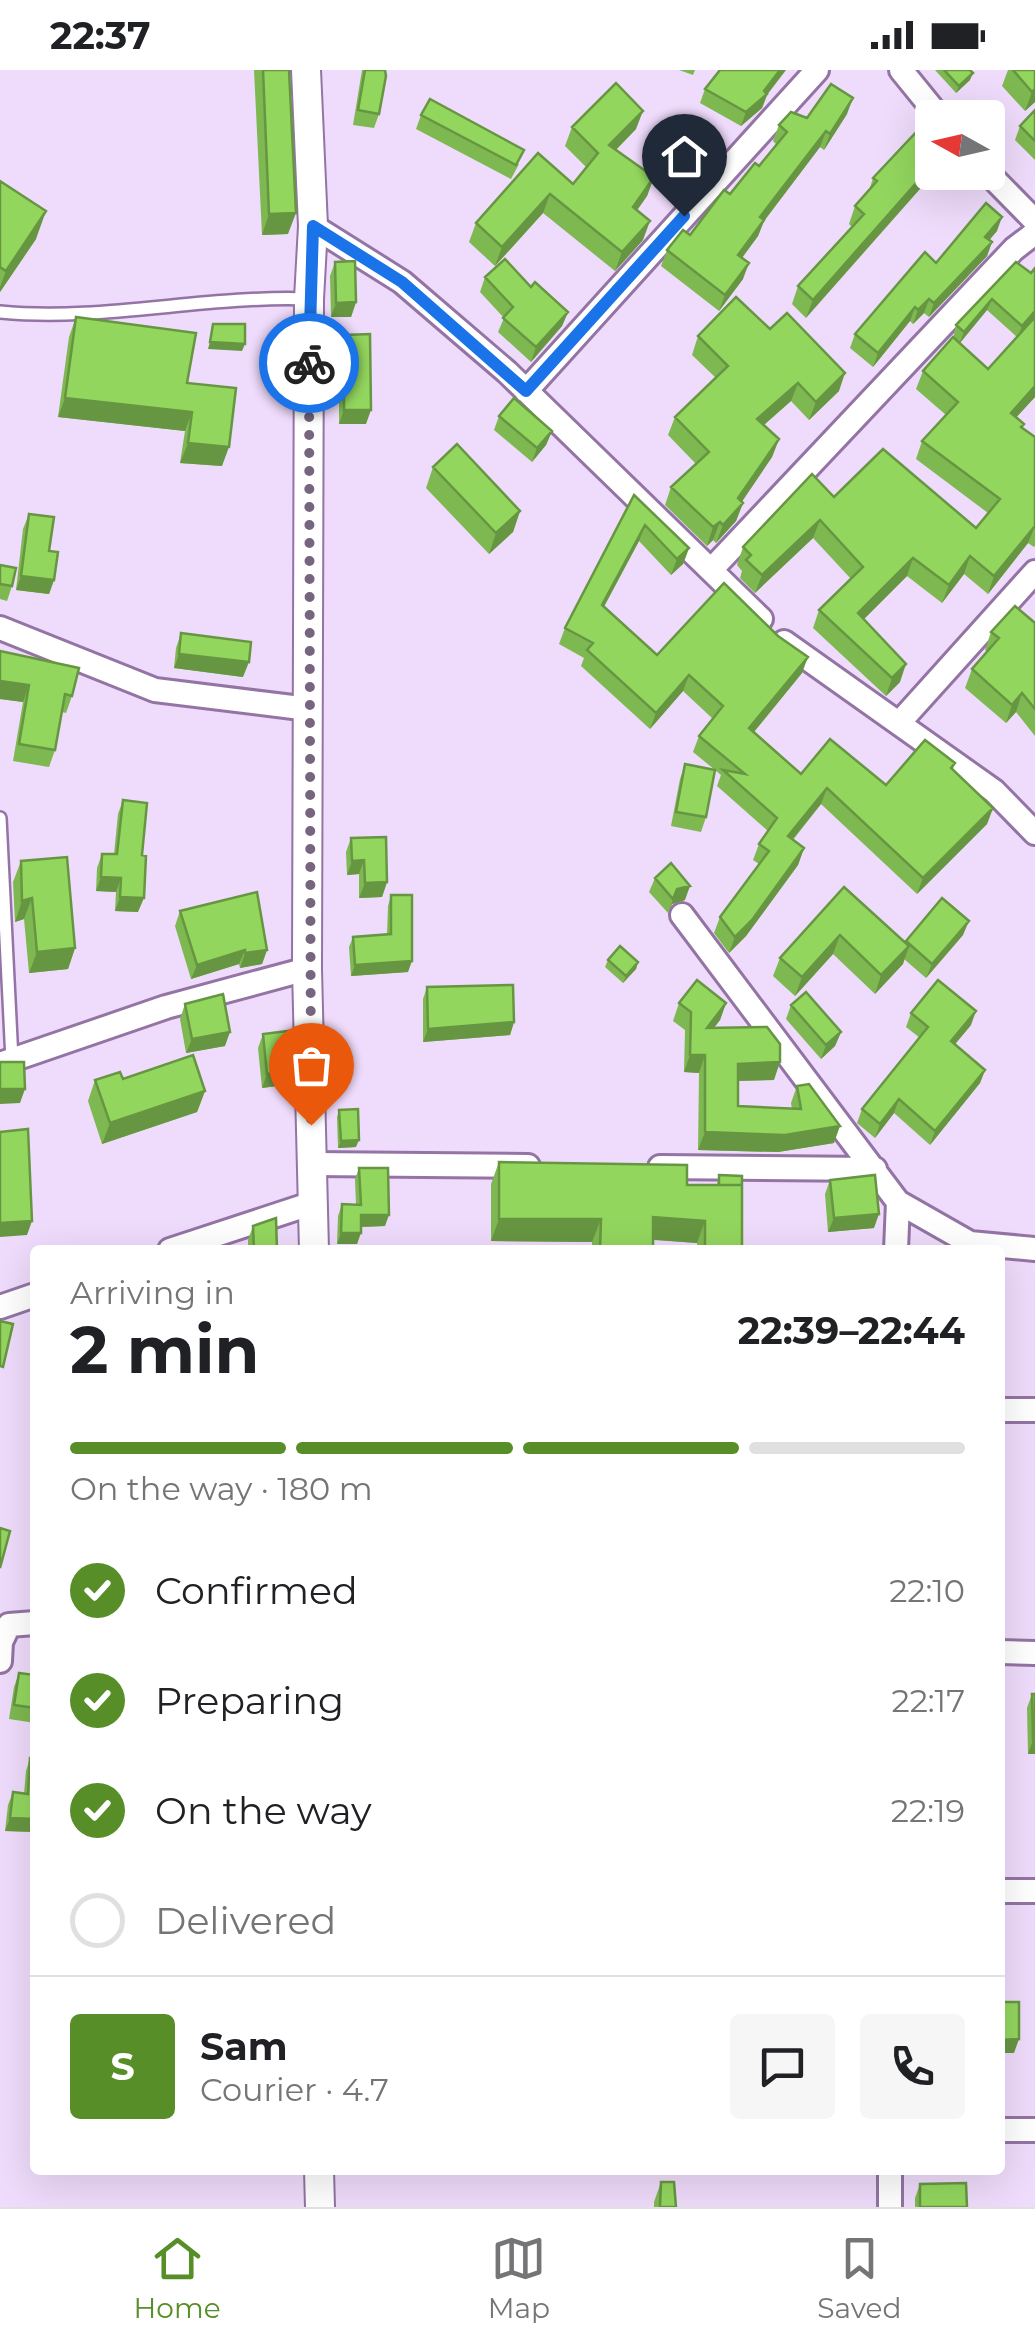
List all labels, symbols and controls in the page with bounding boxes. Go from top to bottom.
text: 22:37 [50,12,151,59]
north arrow [915,100,1005,190]
map controls [915,100,1005,190]
pin [642,114,727,217]
icon: home [657,129,712,184]
courier [259,313,359,413]
icon: bike [282,336,337,391]
pin [269,1023,354,1126]
icon: bag [284,1038,339,1093]
text: Arriving in [70,1273,235,1312]
text: 22:39–22:44 [738,1307,965,1354]
text: 2 min [70,1310,259,1389]
text: On the way · 180 m [70,1469,373,1508]
icon: check [70,1563,125,1618]
text: Confirmed [155,1567,358,1614]
text: 22:10 [889,1571,965,1610]
icon: check [70,1673,125,1728]
text: Preparing [155,1677,344,1724]
text: 22:17 [891,1681,965,1720]
icon: check [70,1783,125,1838]
text: On the way [155,1787,372,1834]
text: 22:19 [891,1791,965,1830]
text: Delivered [155,1897,336,1944]
button: chat [730,2014,835,2119]
button: phone [860,2014,965,2119]
text: Sam [200,2023,288,2070]
text: S [110,2043,135,2090]
text: Courier · 4.7 [200,2070,389,2109]
tab: Home [134,2231,221,2325]
tab: Map [488,2231,550,2325]
tab: Saved [817,2231,901,2325]

